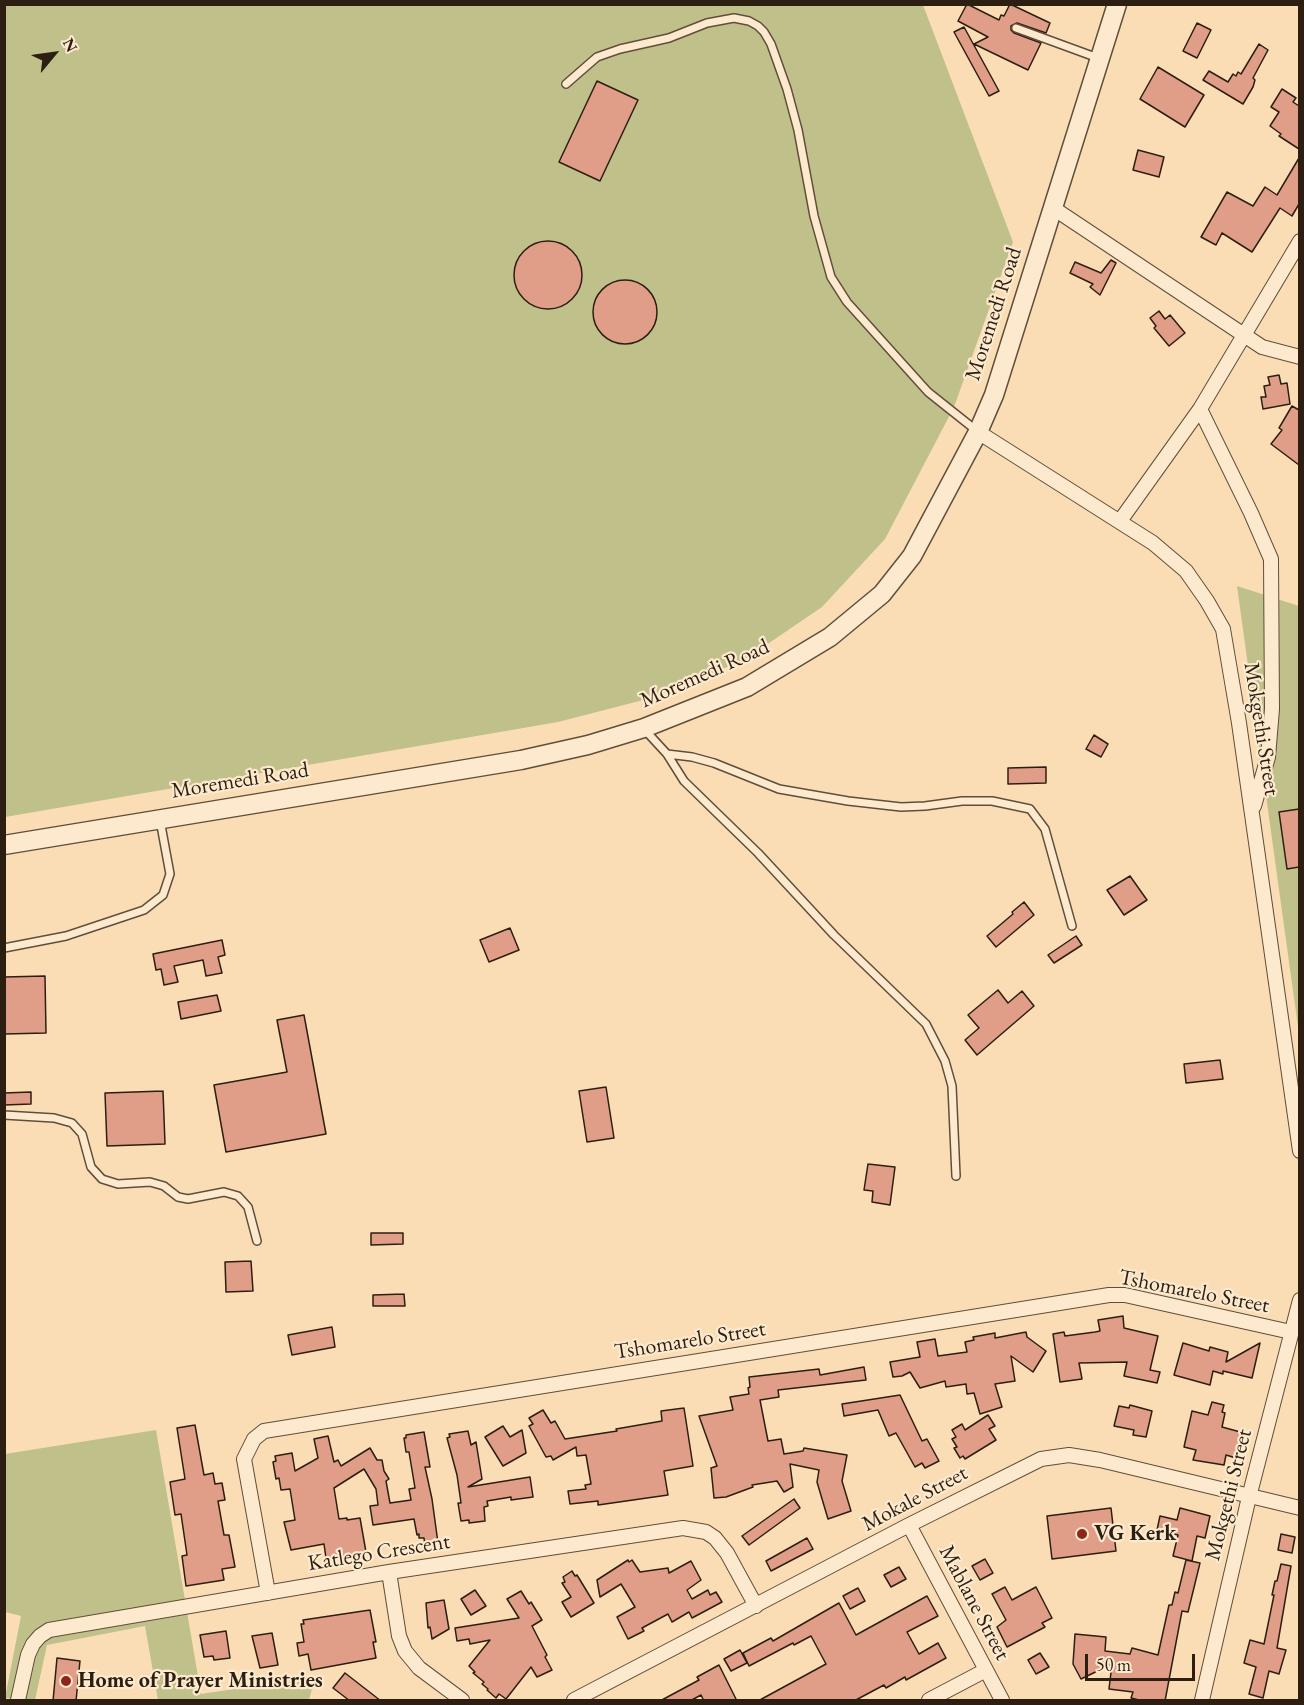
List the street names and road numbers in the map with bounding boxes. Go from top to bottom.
street label: Moremedi Road [960,244,1028,384]
street label: Moremedi Road [636,634,774,714]
street label: Mokgethi Street [1237,660,1285,798]
street label: Moremedi Road [169,757,311,805]
street label: Tshomarelo Street [1117,1264,1271,1320]
street label: Tshomarelo Street [613,1316,767,1366]
street label: Mokgethi Street [1200,1426,1258,1564]
street label: Mokale Street [858,1460,972,1538]
street label: Katlego Crescent [306,1529,452,1577]
street label: Mablane Street [933,1541,1015,1665]

